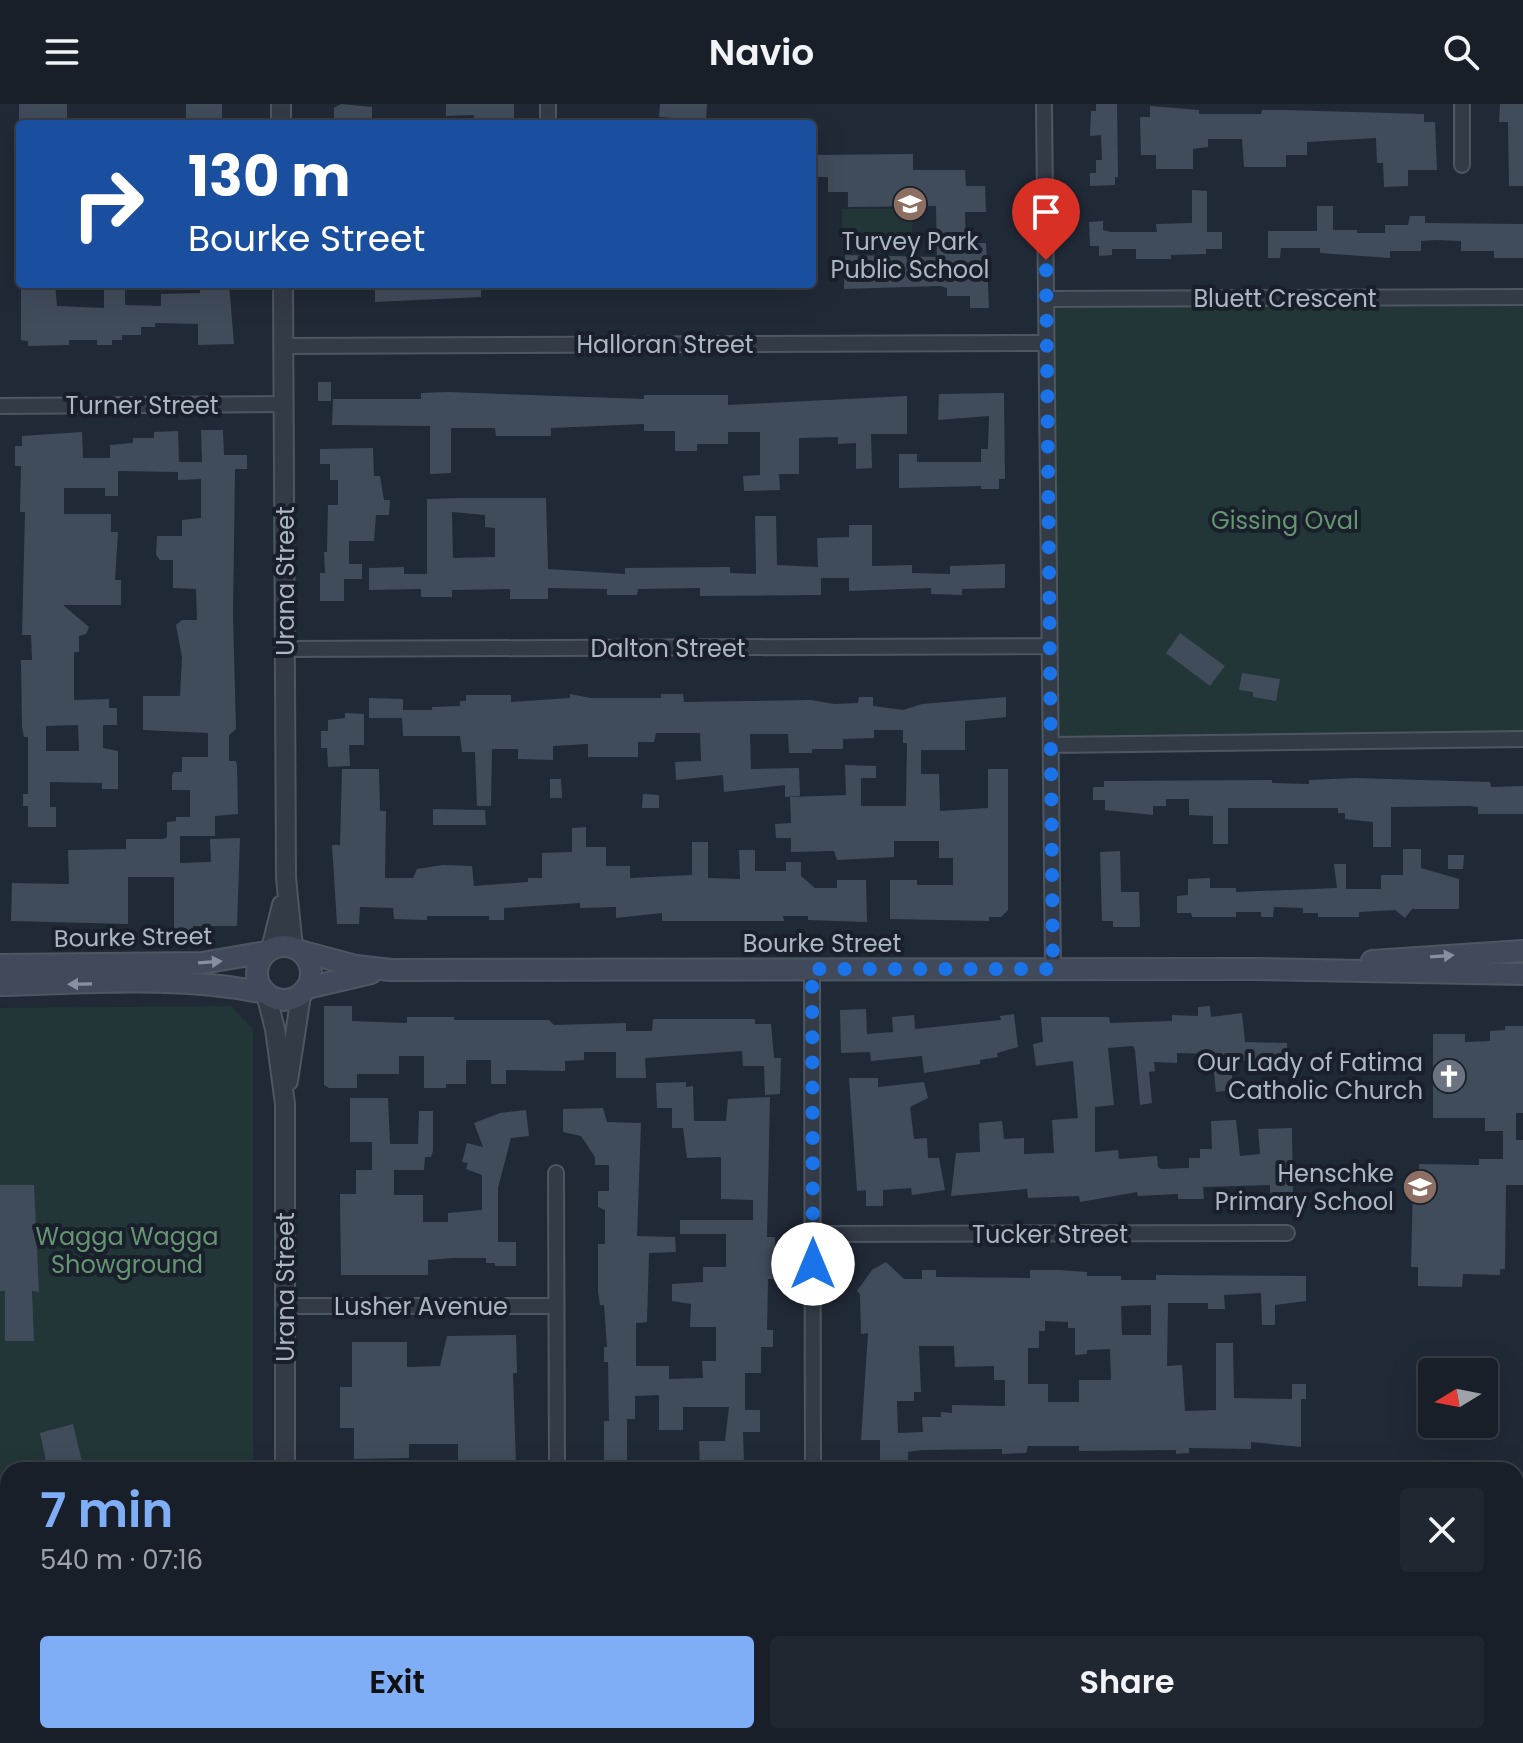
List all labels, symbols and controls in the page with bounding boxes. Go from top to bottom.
text: Navio [709,27,814,78]
icon: menu [40,30,84,74]
icon: search [1439,30,1483,74]
text: 130 m [188,137,351,216]
icon: right [56,152,160,256]
pin [1012,178,1080,260]
school or university icon: Turvey Park Public School [891,185,929,223]
icon: arrive [1024,190,1068,234]
text: Bourke Street [188,213,425,264]
place label: Turvey Park Public School [831,225,989,286]
street label: Bluett Crescent [1193,282,1377,315]
street label: Halloran Street [576,328,754,361]
street label: Turner Street [65,389,219,422]
park label: Gissing Oval [1211,504,1359,537]
street label: Urana Street [269,506,302,656]
street label: Dalton Street [590,632,746,665]
street label: Bourke Street [54,919,212,955]
street label: Bourke Street [743,927,901,960]
one-way arrow [1430,949,1455,962]
one-way arrow [197,955,222,968]
one-way arrow [67,977,92,990]
place label: Our Lady of Fatima Catholic Church [1197,1046,1423,1107]
church icon: Our Lady of Fatima Catholic Church [1430,1057,1468,1095]
place label: Henschke Primary School [1215,1157,1394,1218]
school or university icon: Henschke Primary School [1401,1168,1439,1206]
street label: Urana Street [269,1212,302,1362]
street label: Tucker Street [972,1218,1128,1251]
park label: Wagga Wagga Showground [35,1220,219,1281]
position arrow [771,1222,855,1306]
street label: Lusher Avenue [334,1290,508,1323]
north arrow [1418,1358,1498,1438]
map controls [1418,1358,1498,1438]
text: 7 min [40,1477,173,1544]
button: close [1400,1488,1484,1572]
text: 540 m · 07:16 [40,1542,203,1578]
button: Exit [40,1636,754,1728]
button: Share [770,1636,1484,1728]

